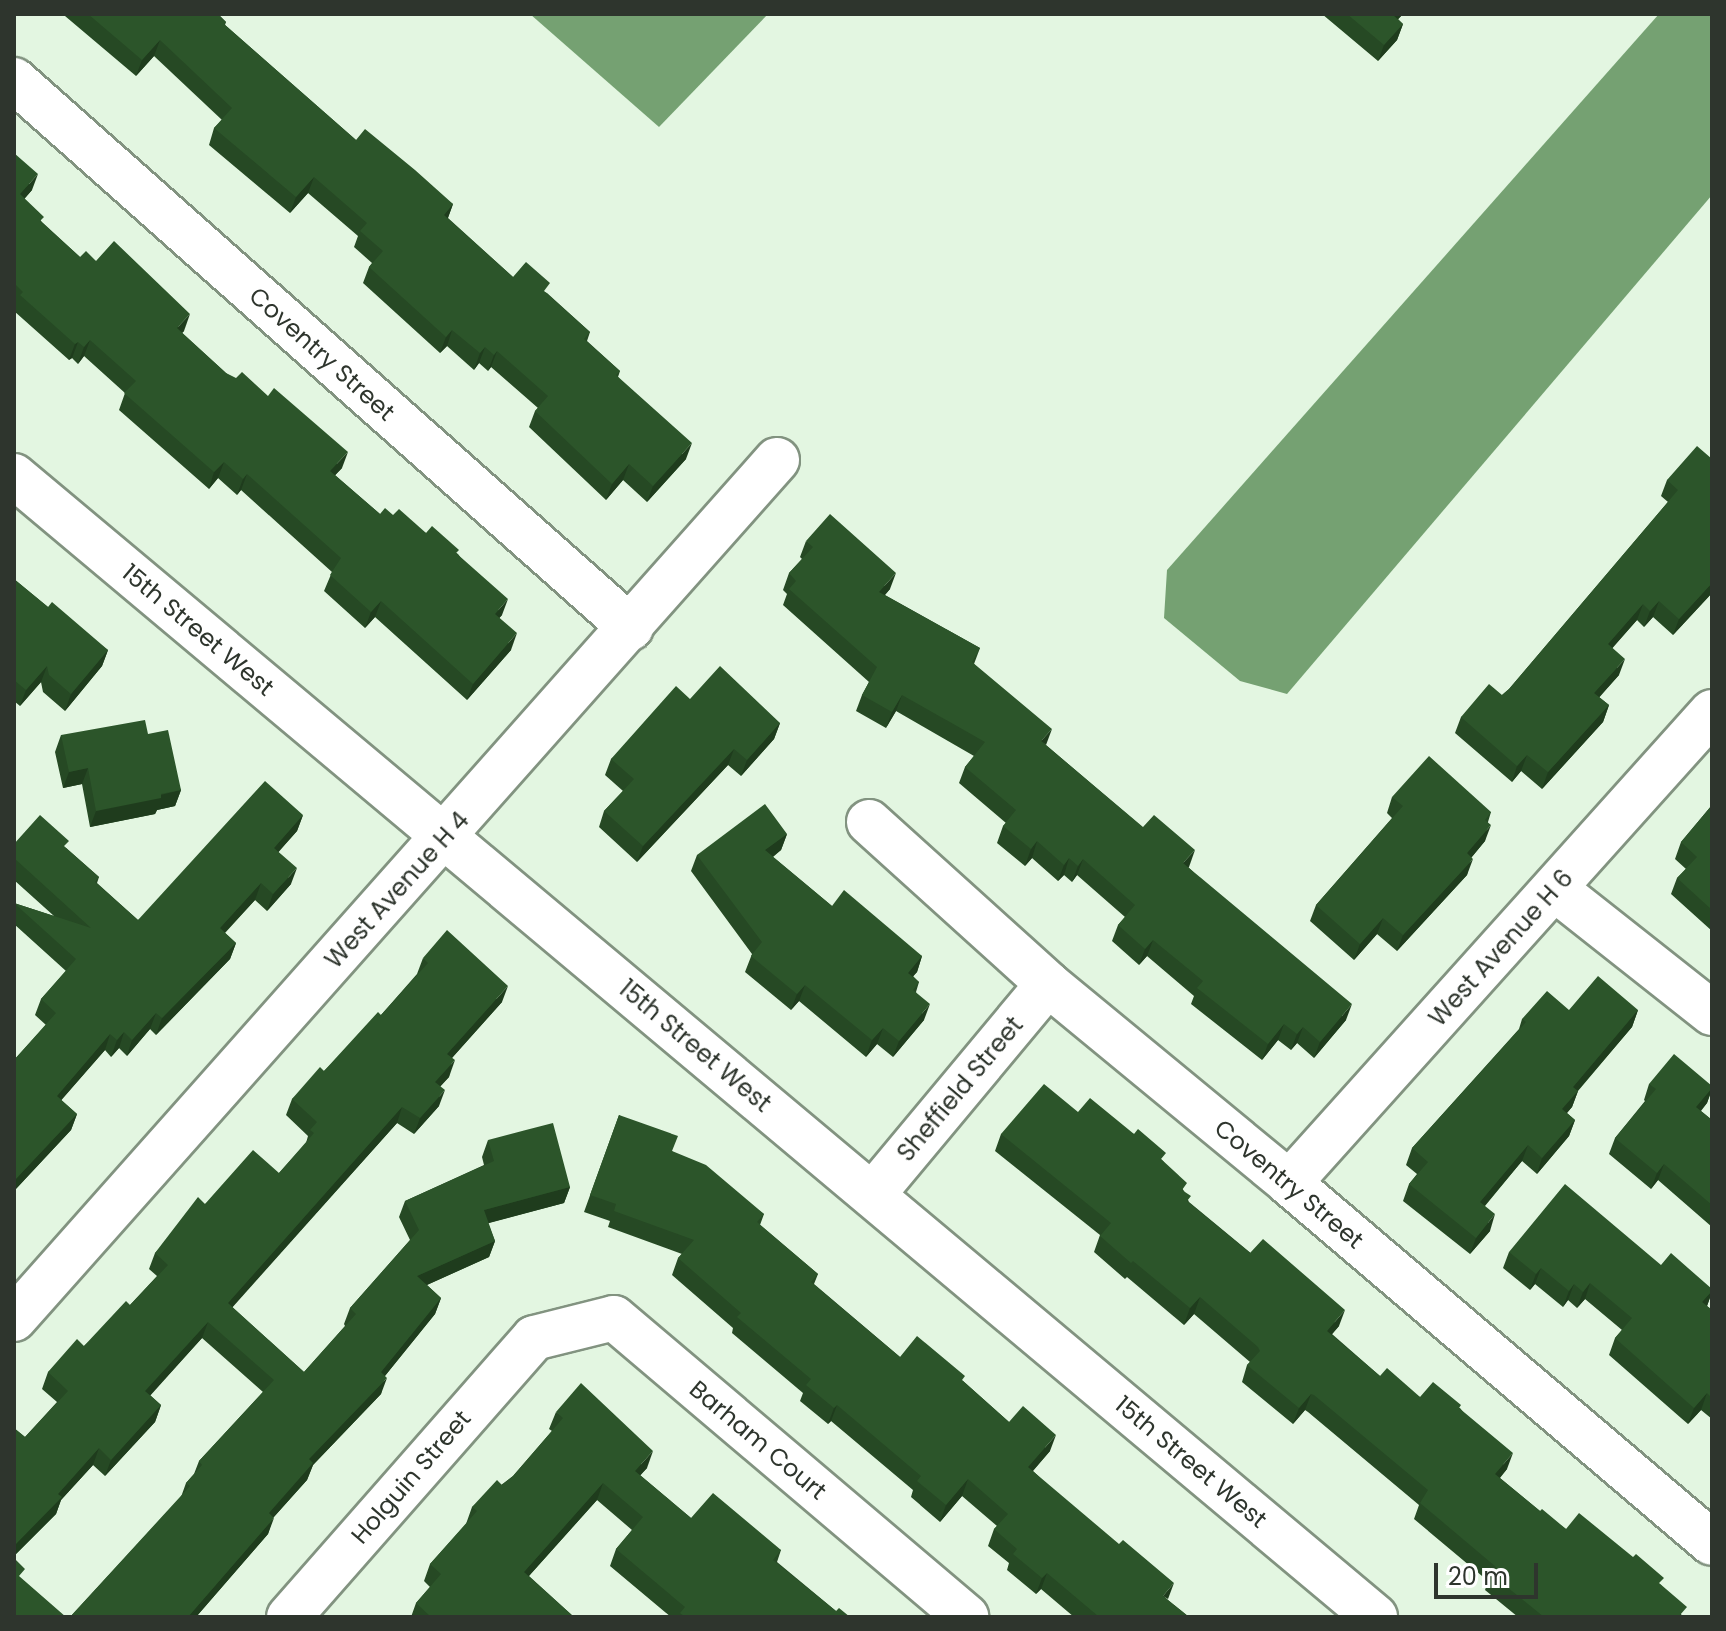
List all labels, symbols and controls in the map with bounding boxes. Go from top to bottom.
street label: Coventry Street [243,281,401,427]
street label: 15th Street West [116,558,280,702]
street label: West Avenue H 4 [319,806,475,974]
street label: West Avenue H 6 [1423,864,1579,1032]
street label: 15th Street West [613,974,777,1118]
street label: Sheffield Street [891,1011,1029,1167]
street label: Coventry Street [1209,1113,1369,1255]
street label: Barham Court [684,1374,832,1506]
street label: 15th Street West [1109,1390,1273,1534]
street label: Holguin Street [345,1404,477,1550]
scale bar [1438,1547,1542,1597]
text: 20 m [1448,1560,1508,1593]

